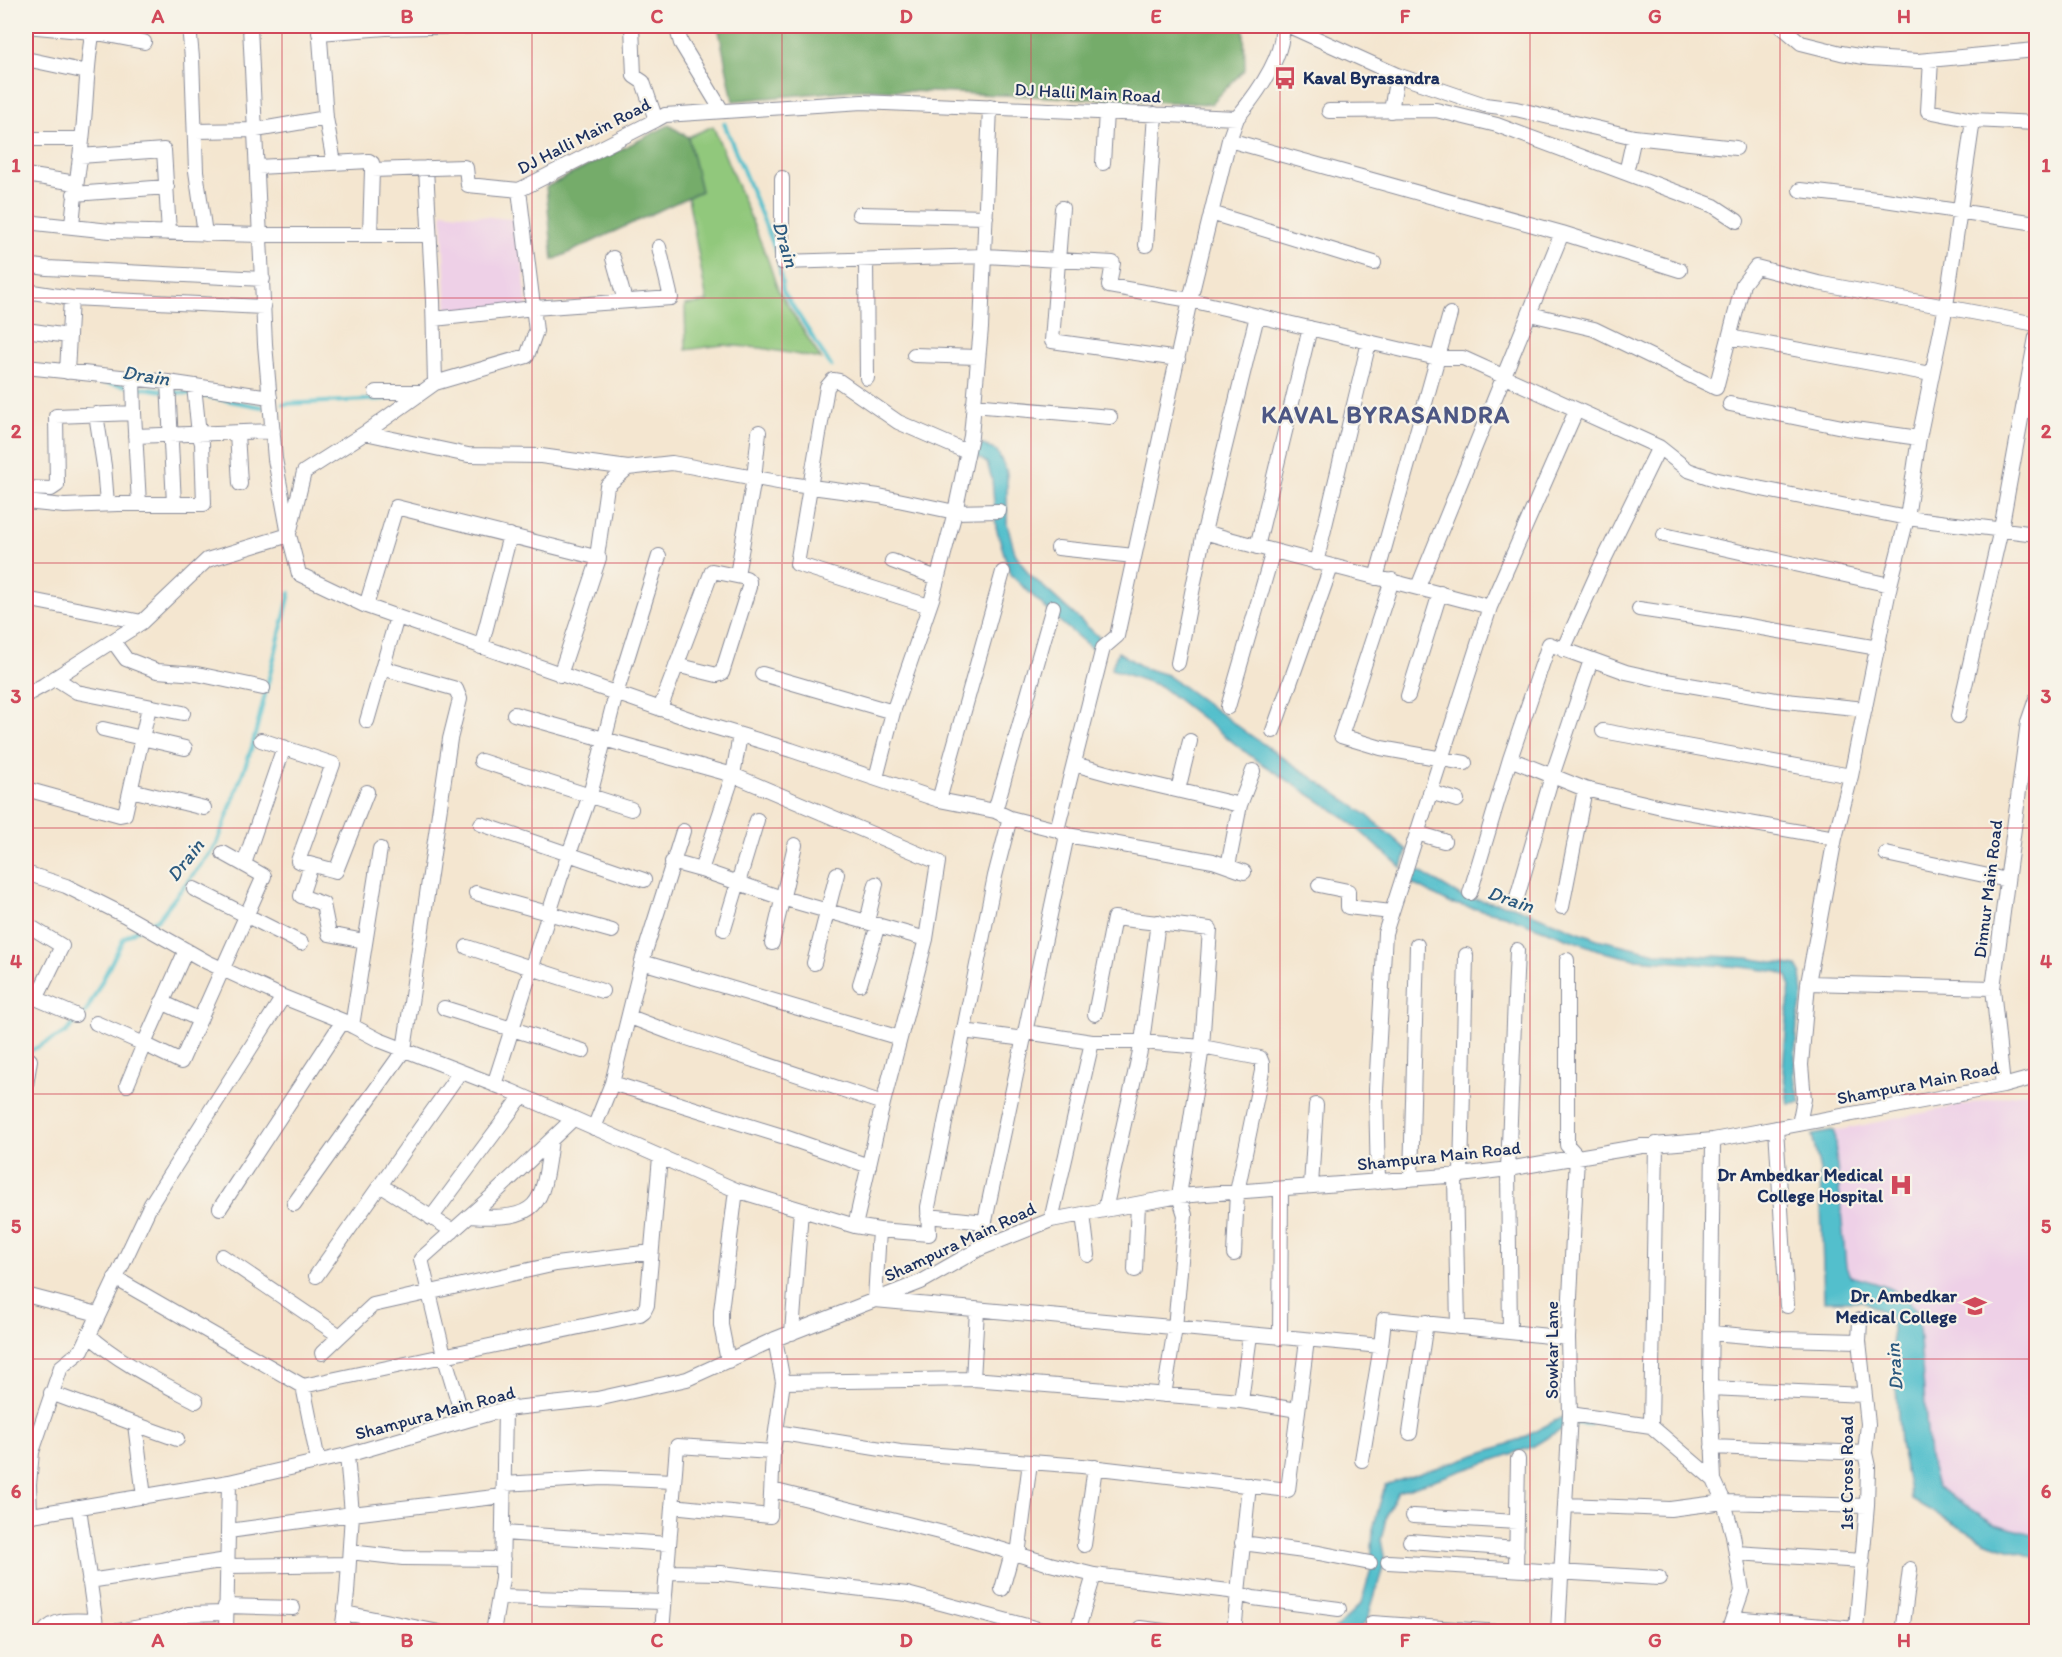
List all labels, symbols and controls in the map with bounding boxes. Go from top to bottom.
text: A [151,4,165,28]
text: B [401,4,414,28]
text: C [651,4,664,28]
text: D [899,4,913,28]
text: E [1150,4,1162,28]
text: F [1400,4,1411,28]
text: G [1648,4,1662,28]
text: H [1897,4,1911,28]
bus stop icon: Kaval Byrasandra [1272,65,1298,91]
place label: Kaval Byrasandra [1303,67,1440,89]
street label: DJ Halli Main Road [1014,78,1162,108]
street label: DJ Halli Main Road [514,93,654,179]
text: 1 [11,153,21,177]
text: 1 [2041,153,2051,177]
water label: Drain [768,218,804,270]
water label: Drain [121,359,172,391]
district label: KAVAL BYRASANDRA [1261,400,1511,429]
text: 2 [11,419,22,443]
text: 2 [2041,419,2052,443]
text: 3 [11,684,22,708]
text: 3 [2041,684,2052,708]
street label: Dinnur Main Road [1969,818,2007,959]
water label: Drain [161,834,209,886]
water label: Drain [1485,880,1538,918]
text: 4 [10,949,22,973]
text: 4 [2040,949,2052,973]
street label: Shampura Main Road [1835,1056,2001,1110]
street label: Shampura Main Road [1356,1136,1522,1176]
place label: Dr Ambedkar Medical College Hospital [1717,1164,1884,1207]
hospital icon: Dr Ambedkar Medical College Hospital [1888,1172,1914,1198]
street label: Shampura Main Road [881,1197,1040,1287]
text: 5 [11,1214,22,1238]
text: 5 [2041,1214,2052,1238]
place label: Dr. Ambedkar Medical College [1836,1285,1958,1328]
school or university icon: Dr. Ambedkar Medical College [1962,1293,1988,1319]
street label: Sowkar Lane [1541,1301,1563,1399]
water label: Drain [1880,1342,1908,1391]
street label: Shampura Main Road [353,1381,518,1445]
street label: 1st Cross Road [1836,1416,1858,1530]
text: 6 [11,1479,22,1503]
text: 6 [2041,1479,2052,1503]
text: A [151,1628,165,1652]
text: B [401,1628,414,1652]
text: C [651,1628,664,1652]
text: D [899,1628,913,1652]
text: E [1150,1628,1162,1652]
text: F [1400,1628,1411,1652]
text: G [1648,1628,1662,1652]
text: H [1897,1628,1911,1652]

